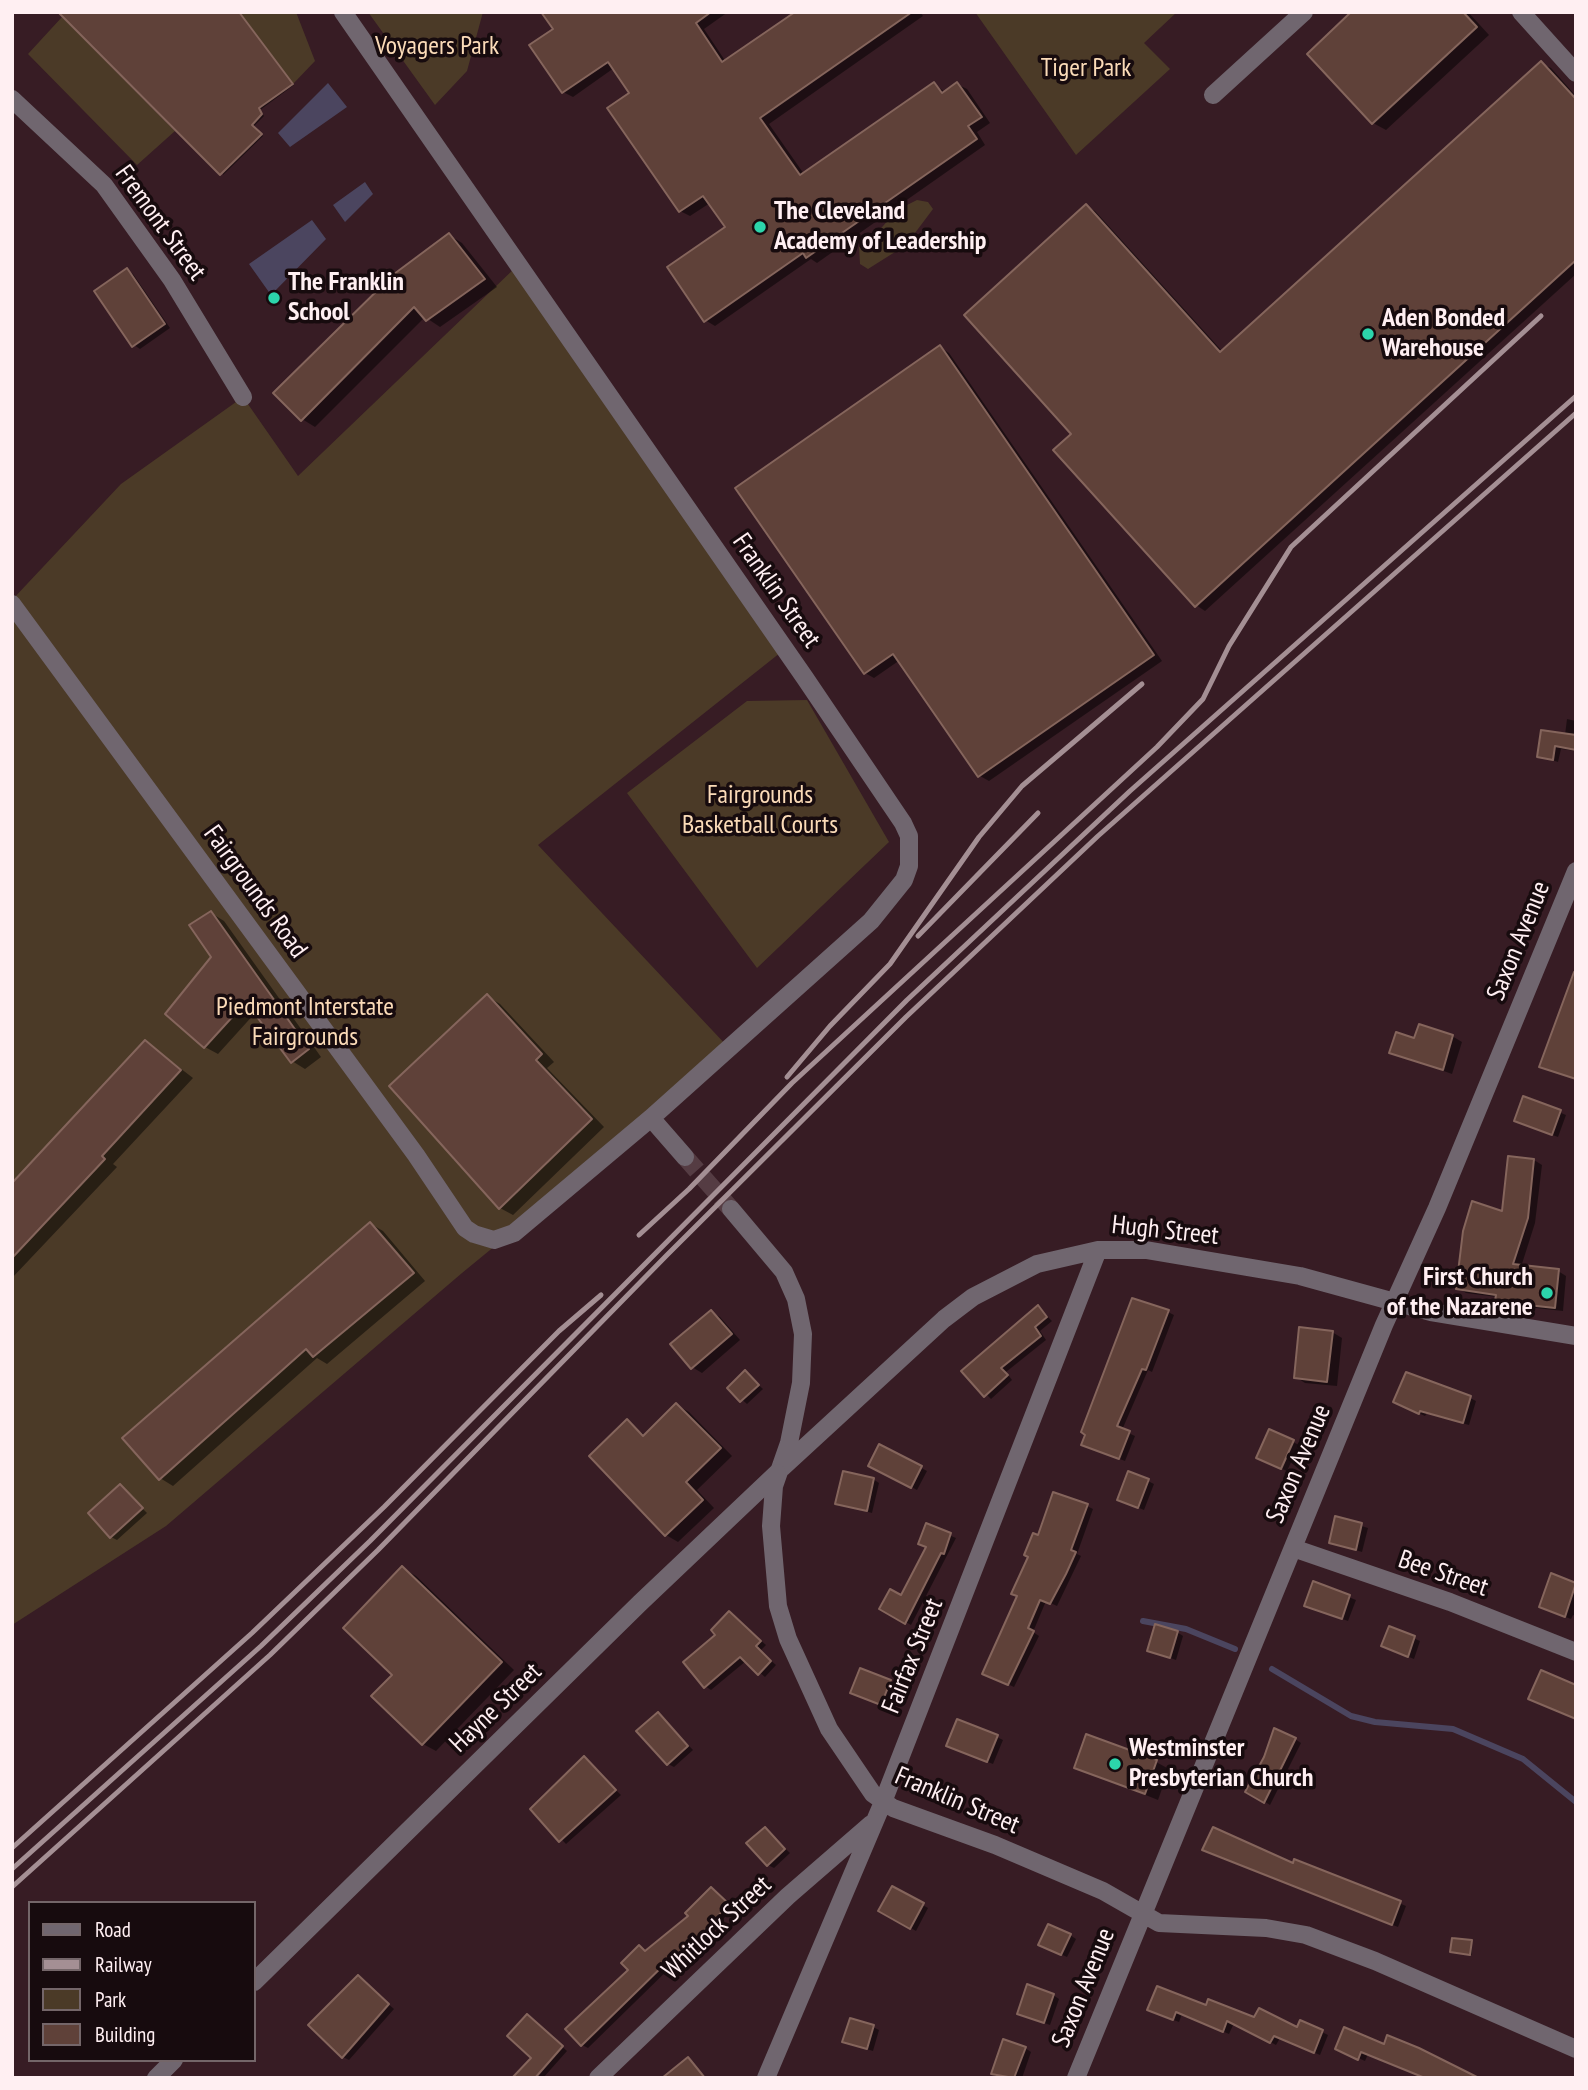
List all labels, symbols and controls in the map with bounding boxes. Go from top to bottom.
park label: Voyagers Park [375,31,499,63]
park label: Tiger Park [1041,53,1131,85]
street label: Fremont Street [108,159,212,287]
place label: The Cleveland Academy of Leadership [774,196,986,258]
marker: The Cleveland Academy of Leadership [752,219,768,235]
place label: The Franklin School [288,267,404,328]
marker: The Franklin School [266,290,282,306]
place label: Aden Bonded Warehouse [1382,303,1505,364]
marker: Aden Bonded Warehouse [1360,326,1376,342]
street label: Franklin Street [725,528,827,654]
park label: Fairgrounds Basketball Courts [682,780,838,842]
street label: Fairgrounds Road [197,820,313,964]
street label: Saxon Avenue [1481,877,1557,1005]
park label: Piedmont Interstate Fairgrounds [216,992,394,1054]
street label: Hugh Street [1110,1210,1220,1252]
place label: First Church of the Nazarene [1387,1262,1533,1324]
marker: First Church of the Nazarene [1539,1285,1555,1301]
street label: Saxon Avenue [1260,1400,1338,1528]
street label: Bee Street [1394,1544,1492,1604]
street label: Fairfax Street [876,1594,950,1718]
street label: Hayne Street [444,1657,548,1759]
place label: Westminster Presbyterian Church [1129,1733,1313,1795]
marker: Westminster Presbyterian Church [1107,1756,1123,1772]
street label: Franklin Street [890,1761,1024,1841]
street label: Whitlock Street [656,1870,778,1986]
legend [28,1901,256,2062]
text: Road [95,1916,131,1943]
street label: Saxon Avenue [1046,1924,1122,2052]
text: Railway [95,1951,152,1978]
text: Park [95,1986,126,2013]
text: Building [95,2021,155,2048]

